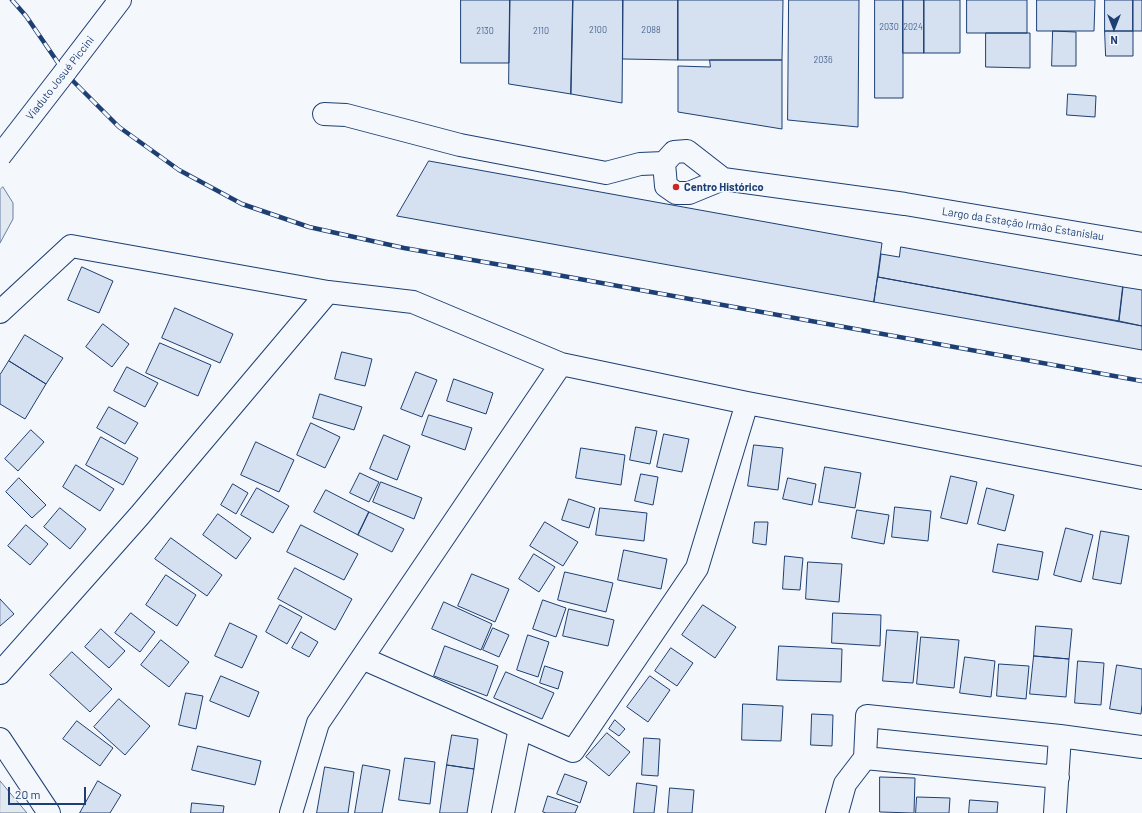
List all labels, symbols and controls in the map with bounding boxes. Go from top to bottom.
north arrow [1094,8,1134,48]
house number: 2030 [879,22,899,32]
house number: 2024 [903,22,923,32]
house number: 2100 [589,25,607,35]
house number: 2088 [641,25,661,35]
house number: 2130 [476,26,494,36]
house number: 2110 [533,26,549,36]
street label: Viaduto Josué Piccini [23,33,97,123]
text: N [1110,34,1118,47]
house number: 2036 [813,55,833,65]
place label: Centro Histórico [684,180,764,194]
marker: Centro Histórico [671,182,681,192]
street label: Largo da Estação Irmão Estanislau [941,205,1105,243]
scale bar [10,779,88,805]
text: 20 m [15,787,41,801]

